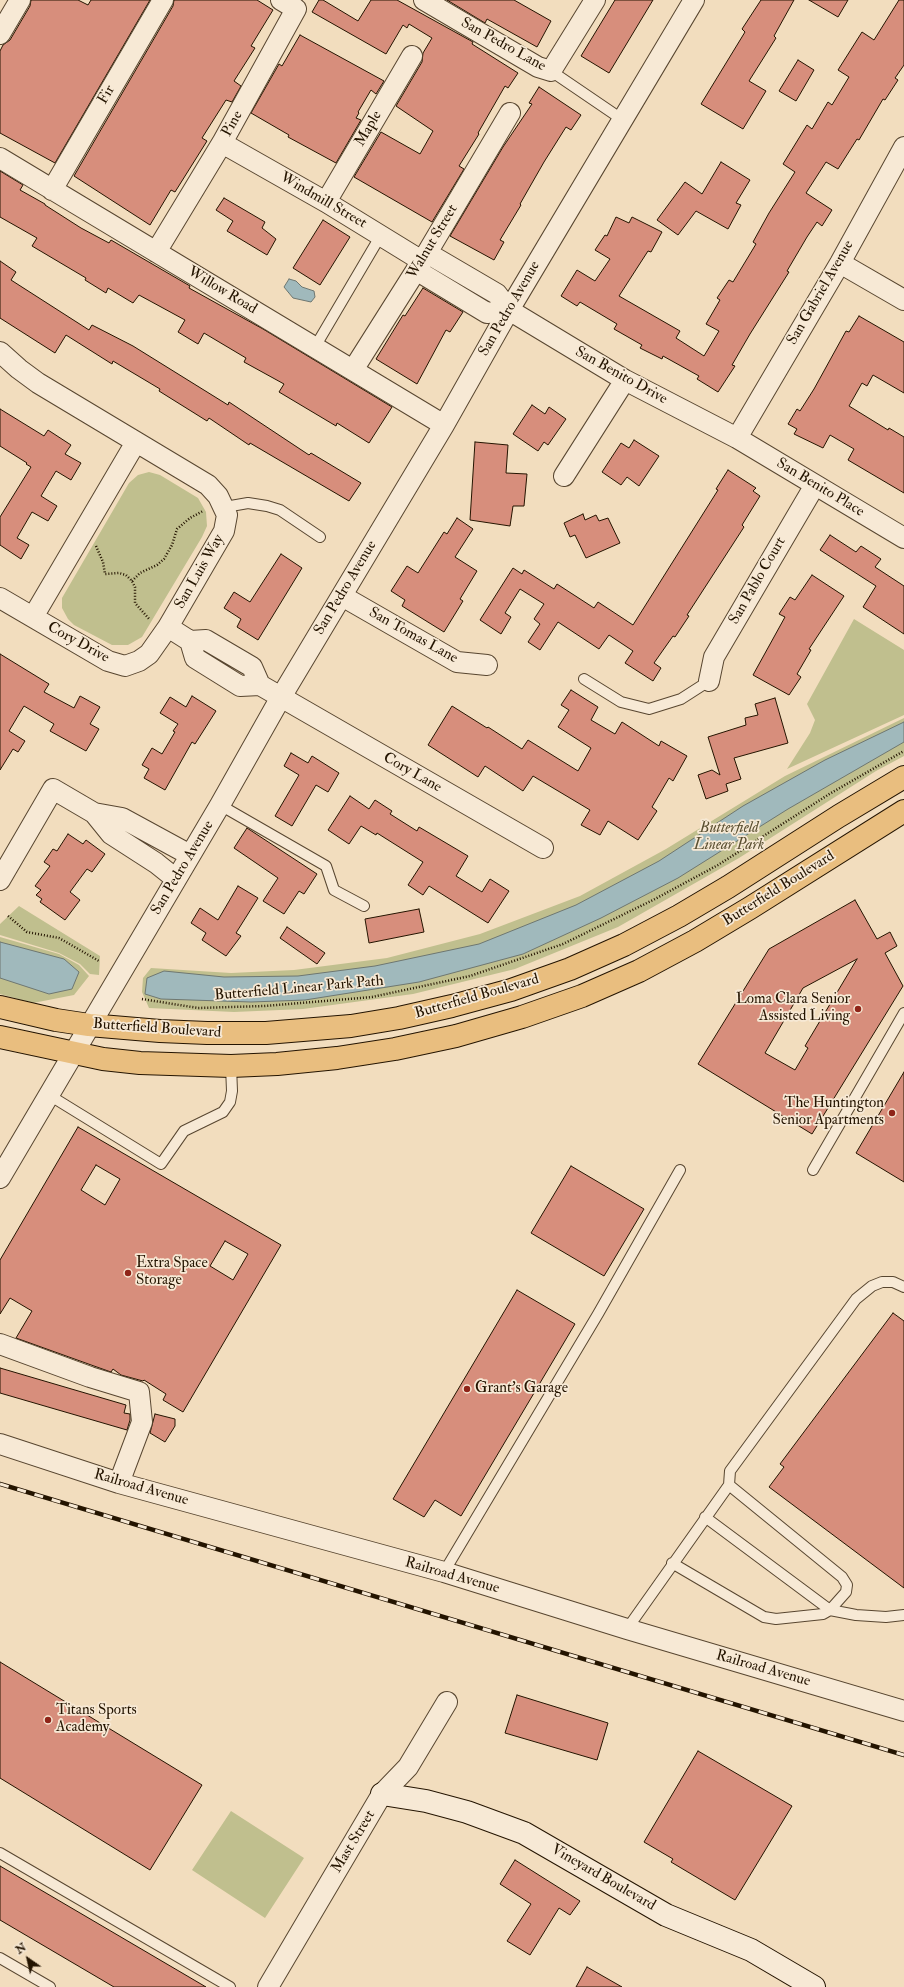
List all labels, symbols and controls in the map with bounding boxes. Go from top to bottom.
street label: San Pedro Lane [457,14,549,76]
street label: Fir [94,82,120,108]
street label: Pine [219,108,247,140]
street label: Maple [352,108,386,150]
street label: Windmill Street [277,169,369,233]
street label: Walnut Street [404,202,462,282]
street label: San Gabriel Avenue [784,238,858,348]
street label: San Pedro Avenue [476,258,544,360]
street label: Willow Road [184,263,260,319]
street label: San Benito Drive [572,343,670,409]
street label: San Benito Place [773,455,867,521]
street label: San Luis Way [171,532,229,612]
street label: San Pablo Court [726,534,790,628]
street label: San Pedro Avenue [311,538,381,638]
street label: San Tomas Lane [365,604,461,668]
street label: Cory Drive [44,619,112,667]
street label: Cory Lane [380,749,444,797]
street label: San Pedro Avenue [148,818,218,918]
park label: Butterfield Linear Park [694,820,764,855]
street label: Butterfield Boulevard [720,847,838,931]
street label: Butterfield Boulevard [413,971,541,1023]
street label: Butterfield Linear Park Path [214,973,384,1005]
place label: Loma Clara Senior Assisted Living [736,991,850,1026]
marker: Loma Clara Senior Assisted Living [853,1004,863,1014]
street label: Butterfield Boulevard [92,1016,222,1042]
place label: The Huntington Senior Apartments [773,1095,884,1130]
marker: The Huntington Senior Apartments [887,1108,897,1118]
place label: Extra Space Storage [136,1255,208,1290]
marker: Extra Space Storage [123,1268,133,1278]
place label: Grant's Garage [475,1380,568,1398]
marker: Grant's Garage [462,1384,472,1394]
street label: Railroad Avenue [92,1466,190,1510]
street label: Railroad Avenue [403,1554,501,1598]
street label: Railroad Avenue [714,1647,812,1691]
place label: Titans Sports Academy [56,1702,137,1737]
marker: Titans Sports Academy [43,1715,53,1725]
street label: Mast Street [328,1807,380,1877]
street label: Vineyard Boulevard [548,1841,658,1915]
north arrow [8,1939,48,1979]
text: N [13,1940,29,1957]

